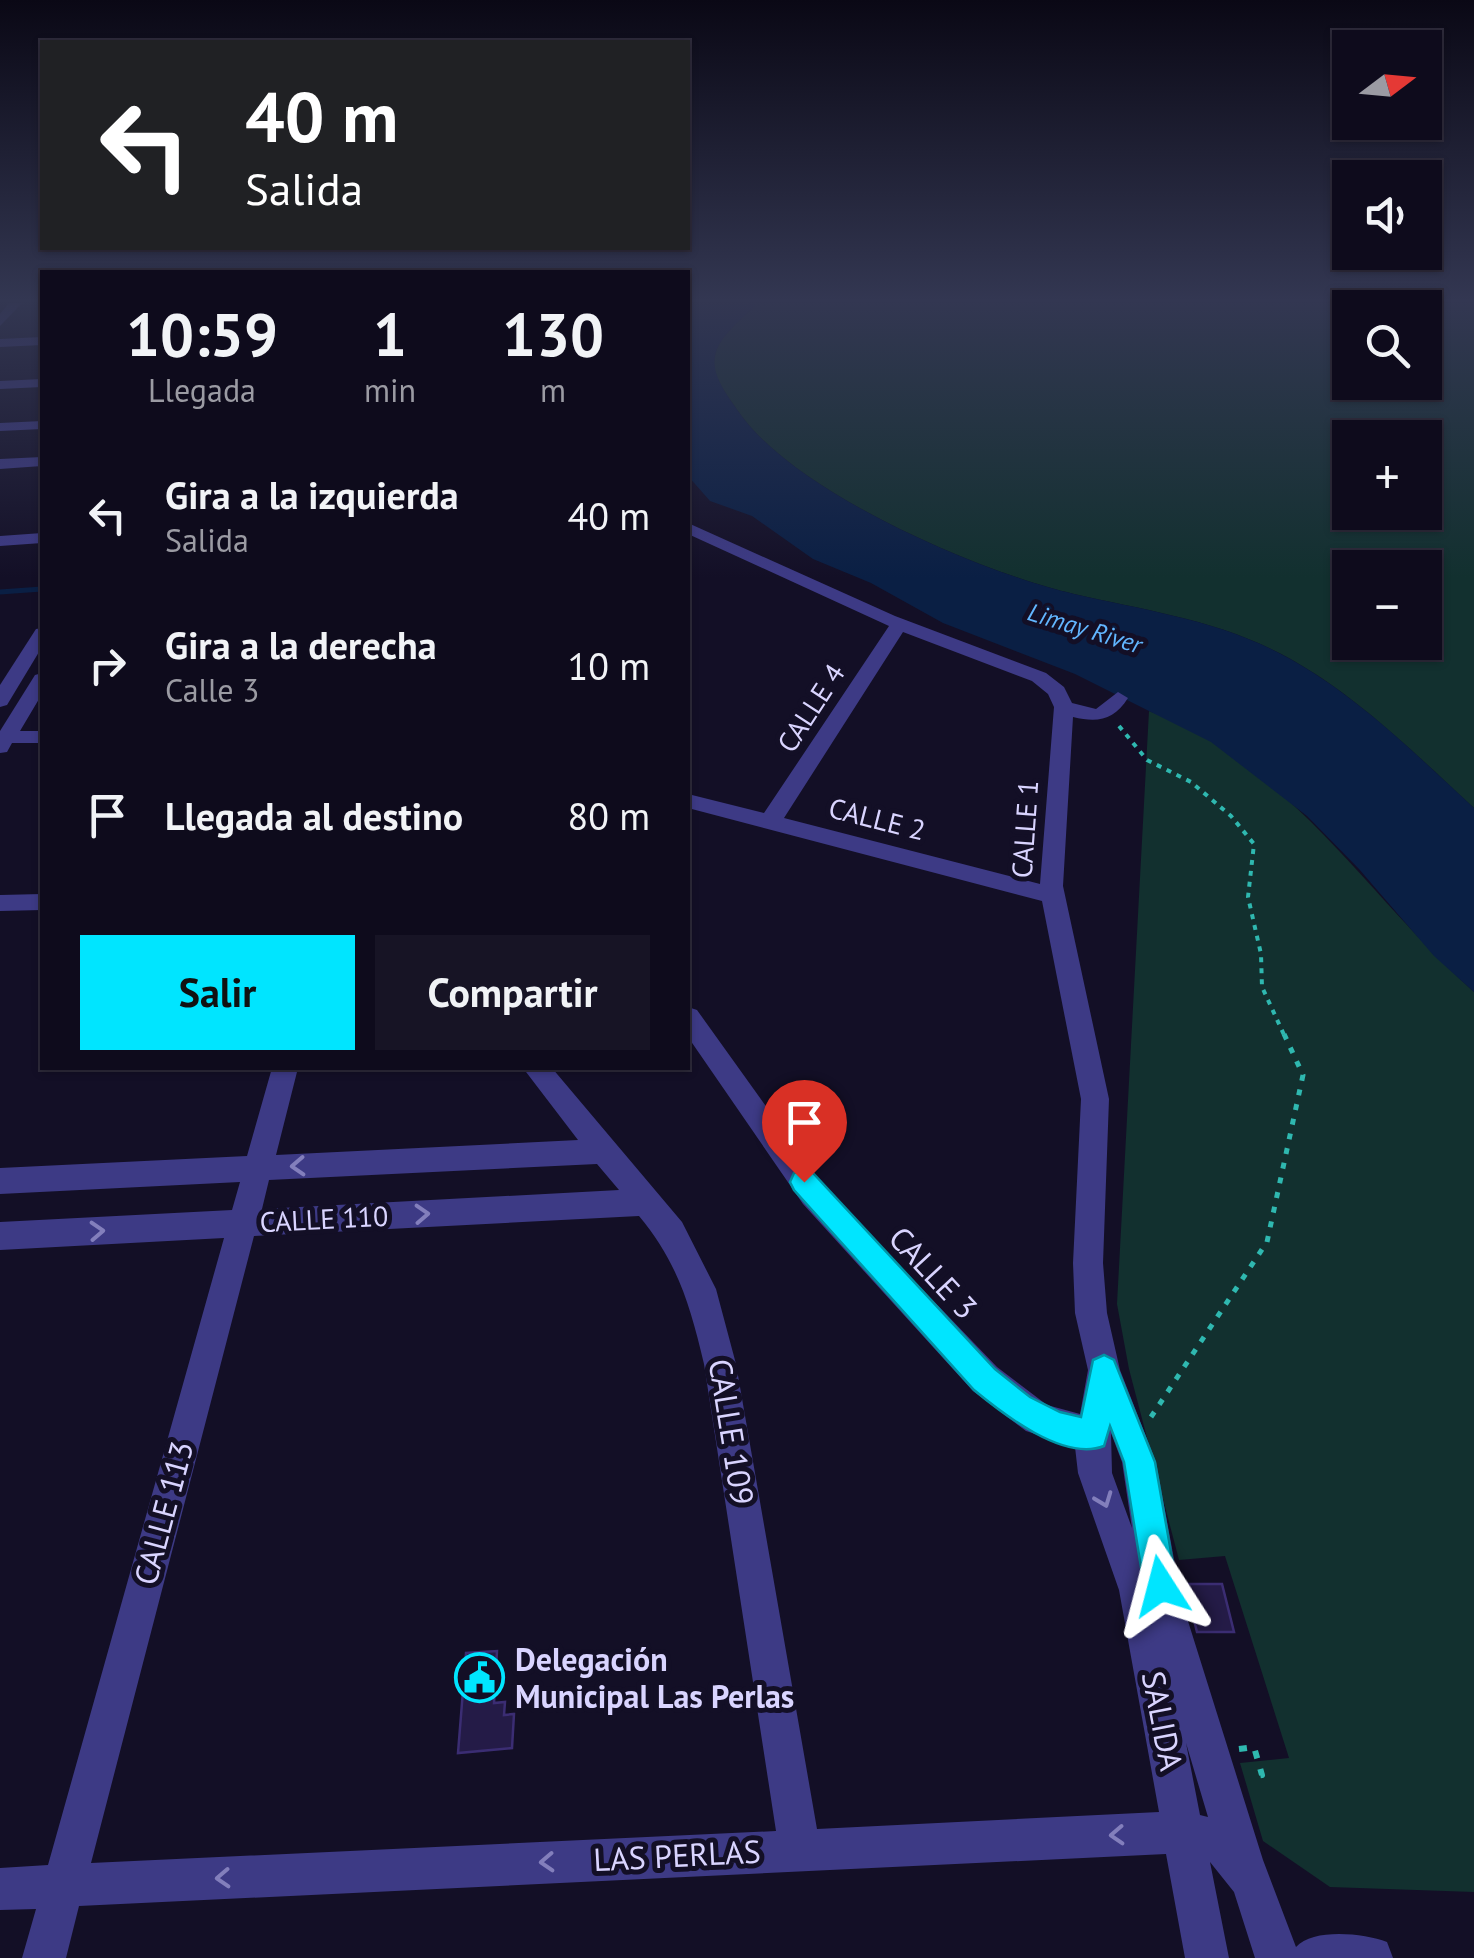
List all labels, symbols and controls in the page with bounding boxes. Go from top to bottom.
north arrow [1332,30,1442,140]
map controls [1332,30,1442,660]
text: 40 m [245,71,398,161]
icon: left [80,80,210,210]
text: Salida [245,159,363,217]
button: sound [1332,160,1442,270]
button: search [1332,290,1442,400]
text: 10:59 [126,295,278,373]
text: 1 [373,295,407,373]
text: 130 [502,295,604,373]
text: Llegada [148,369,256,411]
text: min [364,369,416,411]
text: m [540,369,566,411]
button: + [1332,420,1442,530]
text: Gira a la izquierda [165,470,459,519]
icon: left [80,488,135,543]
text: 40 m [568,491,650,540]
text: Salida [165,519,249,561]
button: − [1332,550,1442,660]
water label: Limay River [1024,595,1148,661]
text: Gira a la derecha [165,620,437,669]
icon: right [80,638,135,693]
text: 10 m [568,641,650,690]
street label: CALLE 4 [768,656,853,759]
text: Calle 3 [165,669,260,711]
street label: CALLE 1 [1003,779,1046,879]
icon: arrive [80,788,135,843]
street label: CALLE 2 [825,789,929,848]
text: Llegada al destino [165,791,463,840]
text: 80 m [568,791,650,840]
button: Salir [80,935,355,1050]
button: Compartir [375,935,650,1050]
pin [762,1080,847,1183]
icon: arrive [777,1095,832,1150]
one-way arrow [290,1156,306,1177]
street label: CALLE 110 [259,1197,389,1240]
one-way arrow [414,1204,430,1225]
street label: CALLE 3 [880,1217,987,1328]
one-way arrow [90,1221,106,1242]
street label: CALLE 109 [700,1356,764,1508]
street label: CALLE 113 [124,1436,202,1589]
one-way arrow [1093,1491,1113,1508]
position arrow [1109,1534,1213,1638]
place label: Delegación Municipal Las Perlas [515,1638,794,1717]
public building icon: Delegación Municipal Las Perlas [454,1652,506,1704]
street label: SALIDA [1133,1668,1193,1774]
one-way arrow [1108,1824,1124,1845]
street label: LAS PERLAS [592,1830,762,1880]
one-way arrow [539,1851,555,1872]
one-way arrow [214,1867,230,1888]

